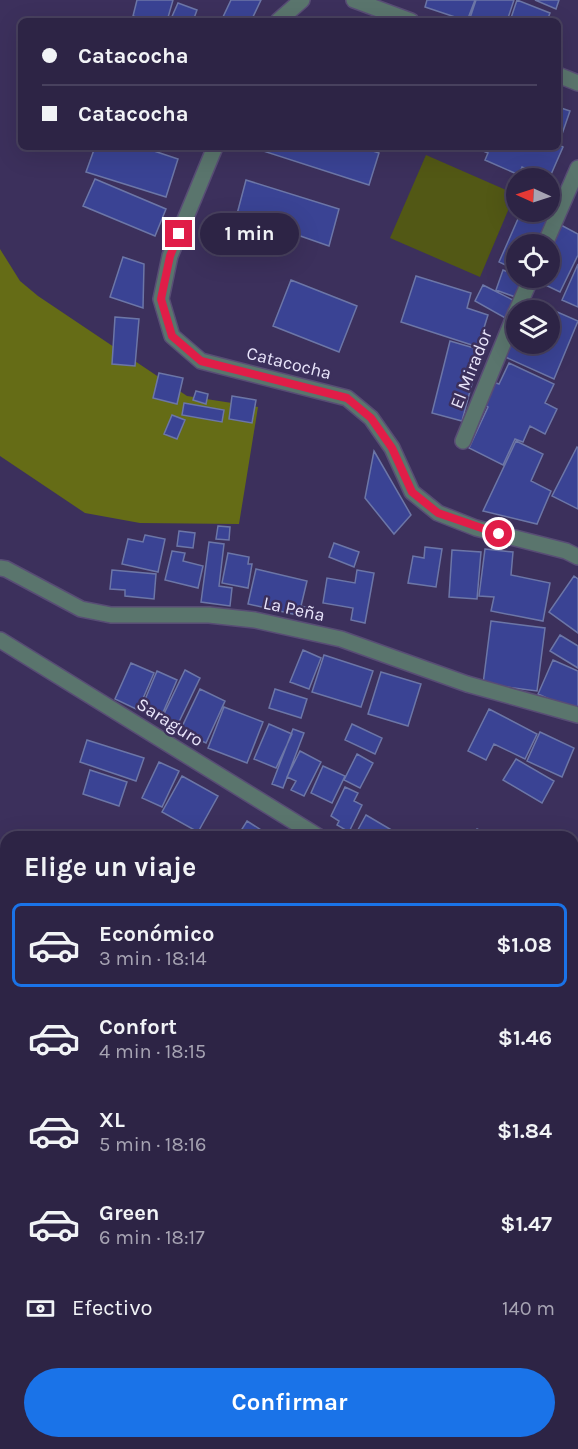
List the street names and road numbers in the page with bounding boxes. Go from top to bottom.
street label: El Mirador [445,326,497,412]
street label: Catacocha [244,342,334,384]
street label: La Peña [261,592,327,626]
street label: Saraguro [133,693,207,751]

